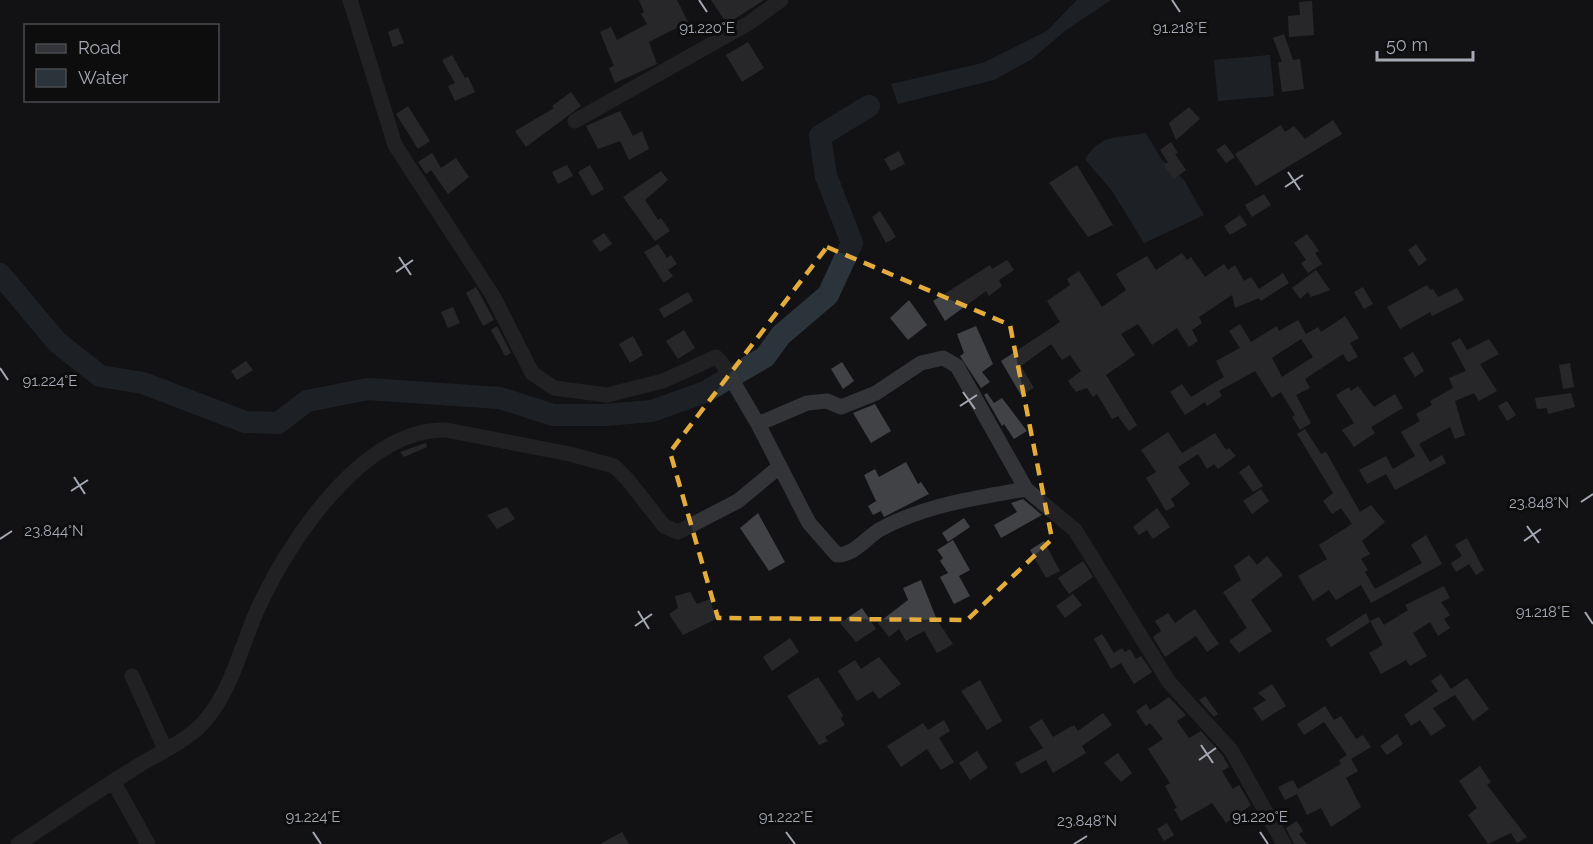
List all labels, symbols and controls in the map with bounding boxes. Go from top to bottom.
text: 91.220°E [679,19,735,37]
text: 91.218°E [1153,19,1207,37]
legend [24,24,219,102]
scale bar [1377,24,1473,62]
text: 50 m [1386,34,1428,55]
text: Road [78,37,121,58]
text: Water [78,67,129,88]
text: 91.224°E [23,372,77,390]
text: 23.848°N [1509,494,1569,512]
text: 23.844°N [24,522,84,540]
text: 91.218°E [1516,603,1570,621]
text: 91.224°E [286,808,340,826]
text: 91.222°E [759,808,813,826]
text: 91.220°E [1232,808,1288,826]
text: 23.848°N [1057,812,1117,830]

